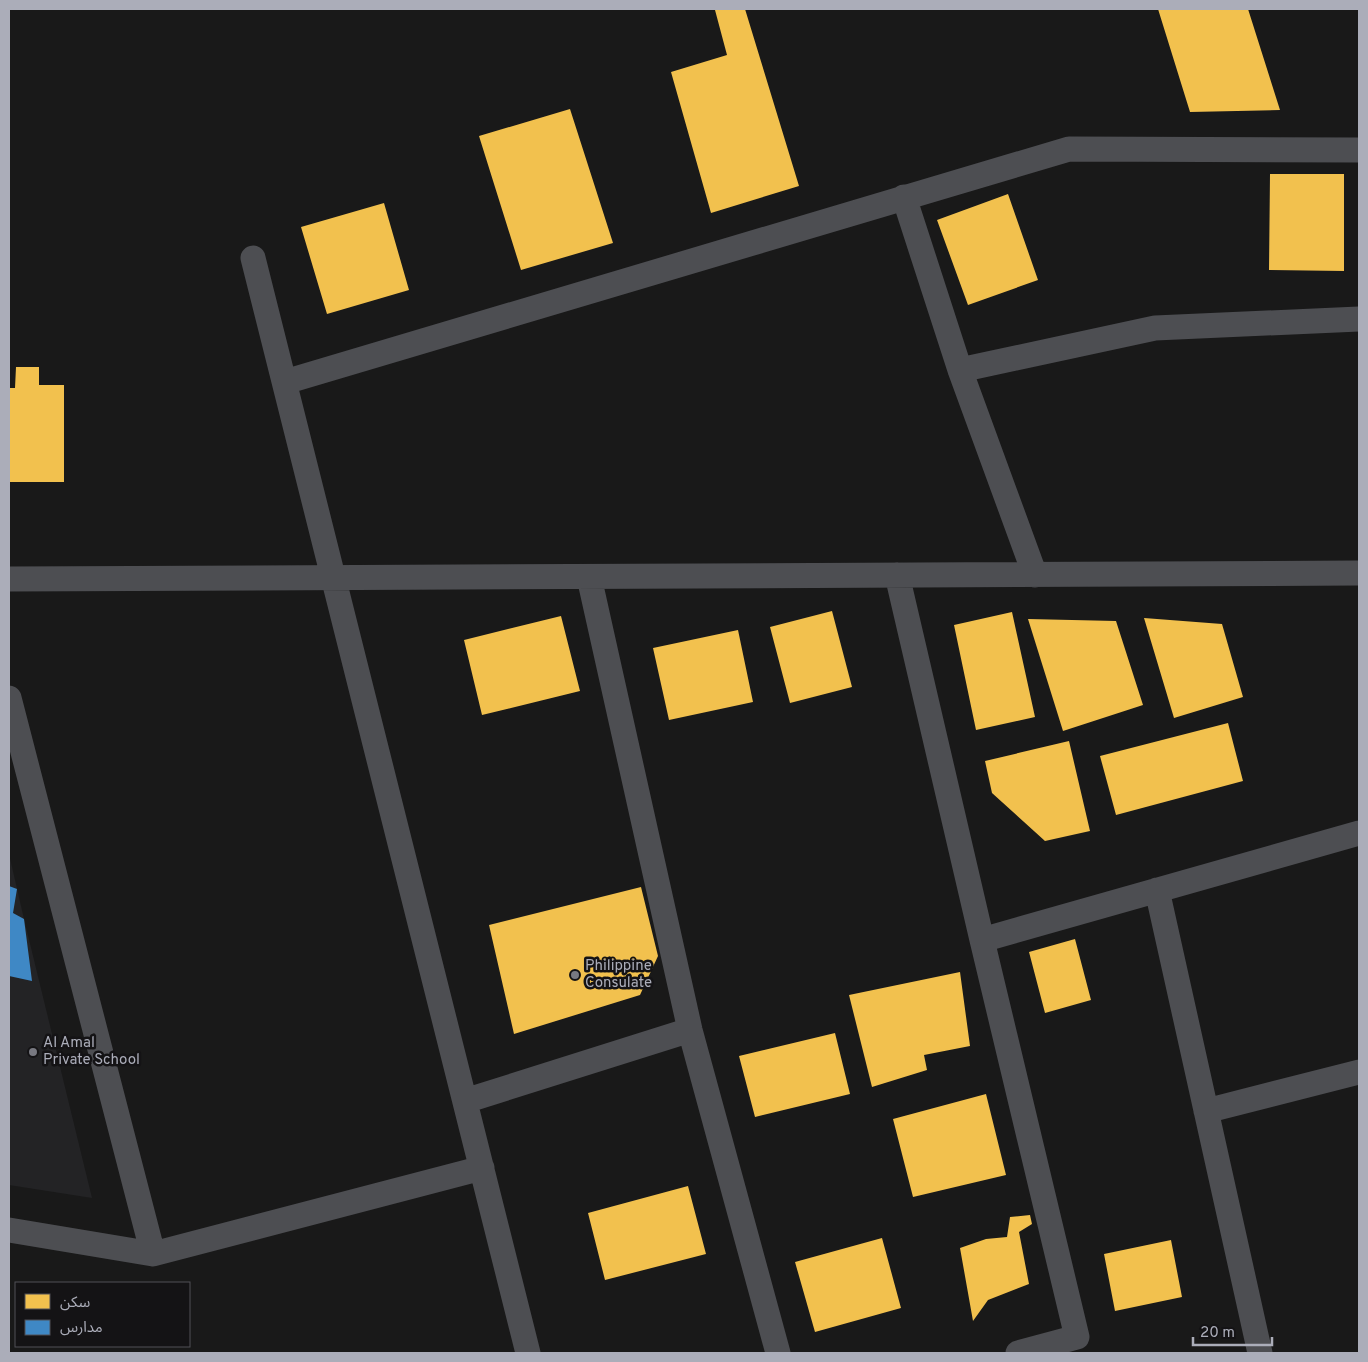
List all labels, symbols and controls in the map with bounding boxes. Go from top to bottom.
place label: Philippine Consulate [585,957,652,993]
marker: Philippine Consulate [569,969,581,981]
place label: Al Amal Private School [43,1034,140,1070]
marker: Al Amal Private School [27,1046,39,1058]
legend [15,1282,190,1347]
text: سكن [60,1294,91,1313]
scale bar [1193,1314,1272,1346]
text: مدارس [60,1319,103,1338]
text: 20 m [1200,1324,1235,1343]

